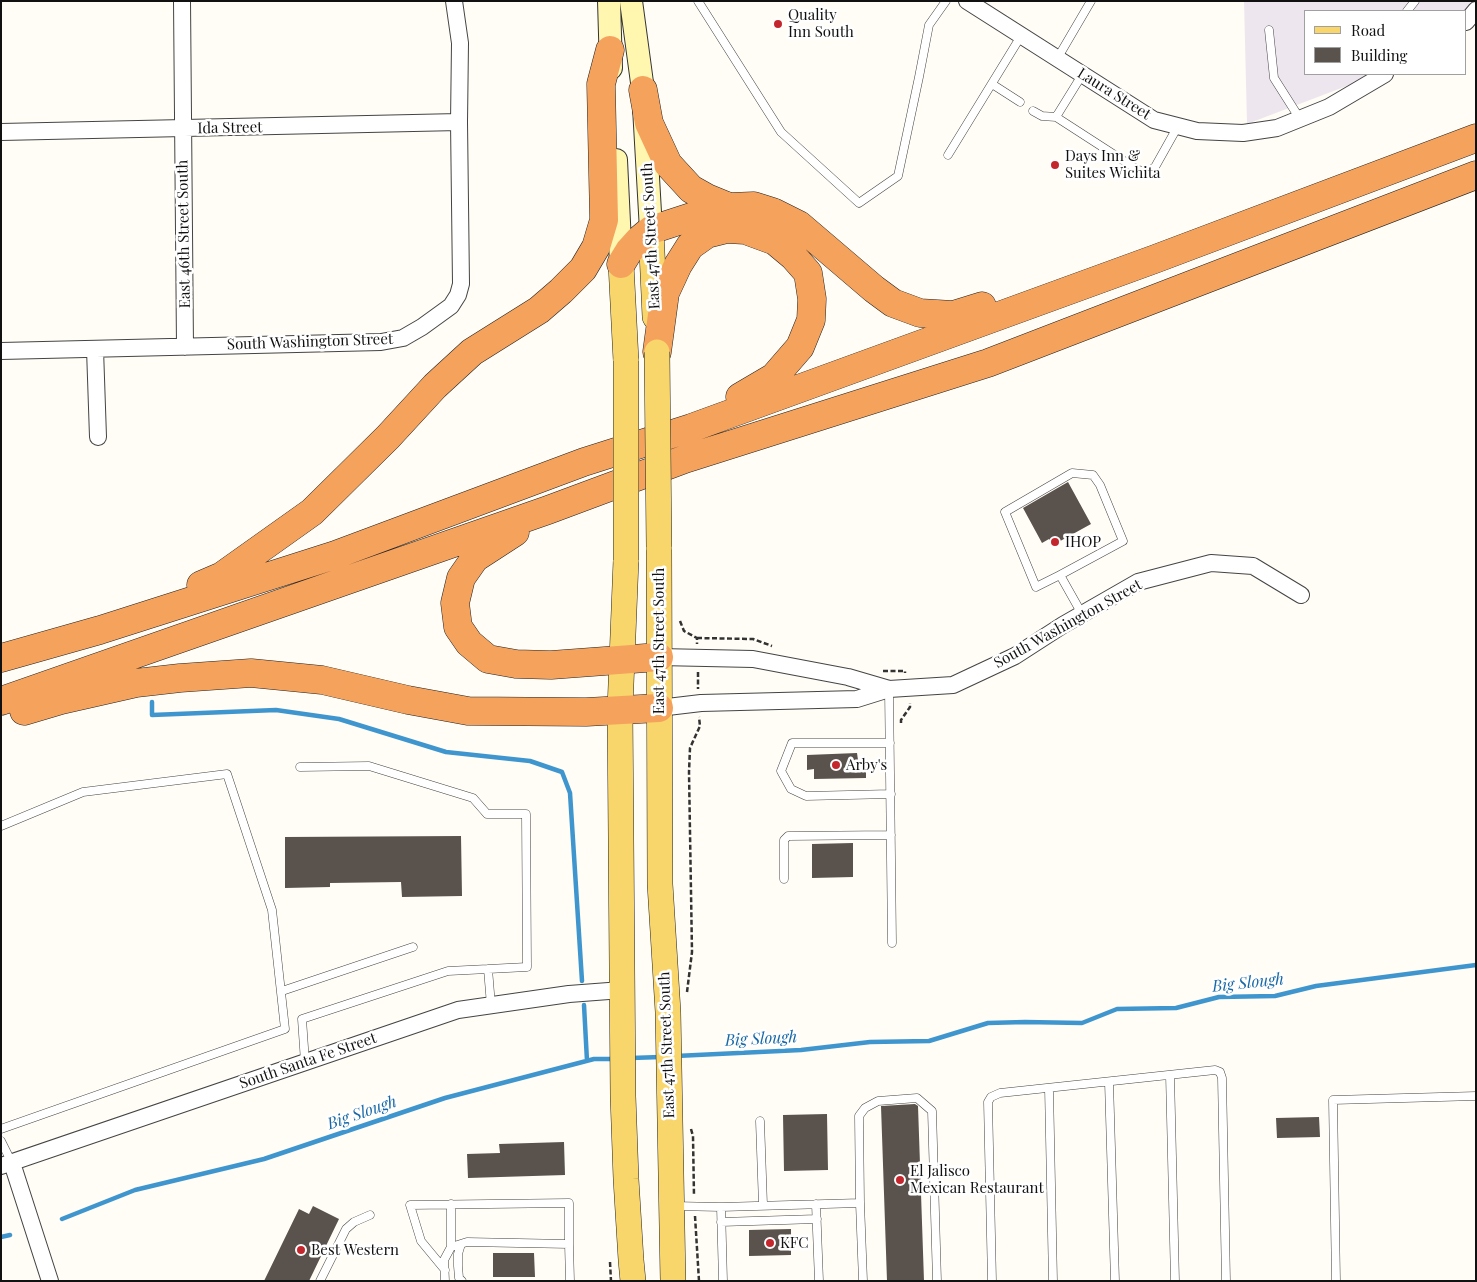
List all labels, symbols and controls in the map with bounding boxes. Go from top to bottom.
place label: Quality Inn South [788,6,854,41]
legend [1304,10,1467,75]
marker: Quality Inn South [772,18,784,30]
text: Road [1351,20,1385,40]
text: Building [1351,45,1407,65]
street label: Laura Street [1074,64,1154,124]
street label: Ida Street [197,118,263,138]
place label: Days Inn & Suites Wichita [1065,147,1160,182]
marker: Days Inn & Suites Wichita [1049,159,1061,171]
street label: East 46th Street South [174,160,194,308]
street label: East 47th Street South [638,162,664,310]
street label: South Washington Street [227,330,393,354]
place label: IHOP [1065,533,1101,551]
marker: IHOP [1049,536,1061,548]
street label: East 47th Street South [650,568,668,714]
street label: South Washington Street [991,576,1145,672]
place label: Arby's [846,756,887,774]
marker: Arby's [830,759,842,771]
water label: Big Slough [1211,970,1285,996]
street label: East 47th Street South [655,971,679,1119]
water label: Big Slough [724,1028,798,1050]
street label: South Santa Fe Street [237,1029,379,1093]
water label: Big Slough [325,1092,399,1134]
place label: El Jalisco Mexican Restaurant [910,1162,1044,1197]
marker: El Jalisco Mexican Restaurant [894,1174,906,1186]
place label: KFC [780,1234,809,1252]
marker: KFC [764,1237,776,1249]
place label: Best Western [311,1241,399,1259]
marker: Best Western [295,1244,307,1256]

